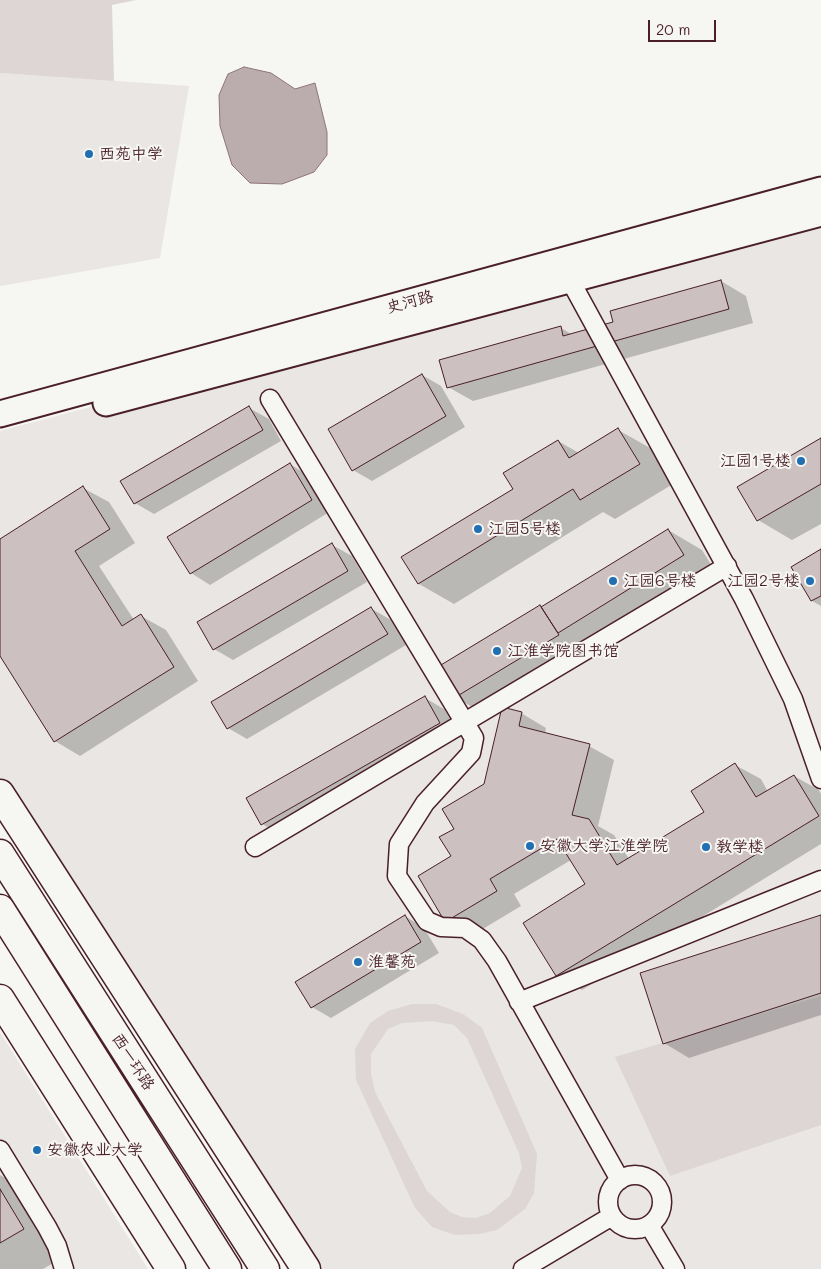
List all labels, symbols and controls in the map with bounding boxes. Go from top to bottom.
scale bar [651,10,718,42]
text: 20 m [656,19,690,39]
place label: 西苑中学 [99,144,163,164]
marker: 西苑中学 [83,148,95,160]
street label: 史河路 [384,287,436,317]
place label: 江园1号楼 [720,451,791,471]
marker: 江园1号楼 [795,455,807,467]
place label: 江园5号楼 [488,519,561,539]
marker: 江园5号楼 [472,523,484,535]
place label: 江园6号楼 [623,571,697,591]
place label: 江园2号楼 [727,571,800,591]
marker: 江园6号楼 [607,575,619,587]
marker: 江园2号楼 [804,575,816,587]
place label: 江淮学院图书馆 [507,641,619,661]
marker: 江淮学院图书馆 [491,645,503,657]
place label: 安徽大学江淮学院 [540,836,668,856]
place label: 教学楼 [716,837,764,857]
marker: 安徽大学江淮学院 [524,840,536,852]
marker: 教学楼 [700,841,712,853]
place label: 淮馨苑 [368,952,416,972]
marker: 淮馨苑 [352,956,364,968]
street label: 西一环路 [108,1030,158,1094]
place label: 安徽农业大学 [47,1140,143,1160]
marker: 安徽农业大学 [31,1144,43,1156]

